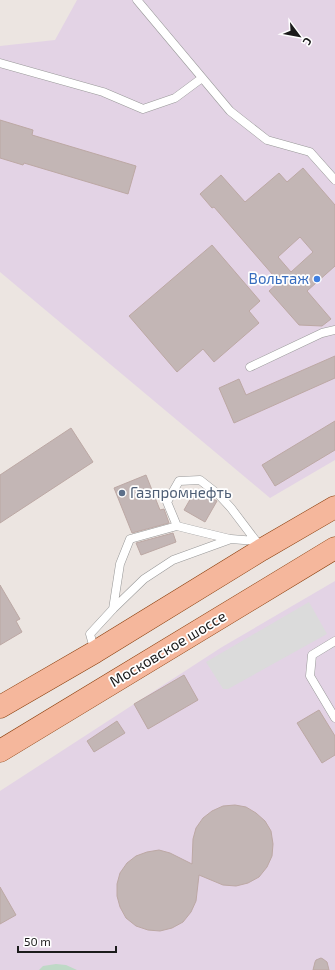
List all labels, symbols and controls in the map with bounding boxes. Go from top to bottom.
north arrow [279,16,319,56]
text: С [300,35,315,48]
place label: Вольтаж [249,269,309,287]
marker: Вольтаж [312,274,322,284]
place label: Газпромнефть [130,483,232,501]
marker: Газпромнефть [117,488,127,498]
street label: Московское шоссе [106,606,229,690]
scale bar [18,928,116,954]
text: 50 m [24,934,51,948]

